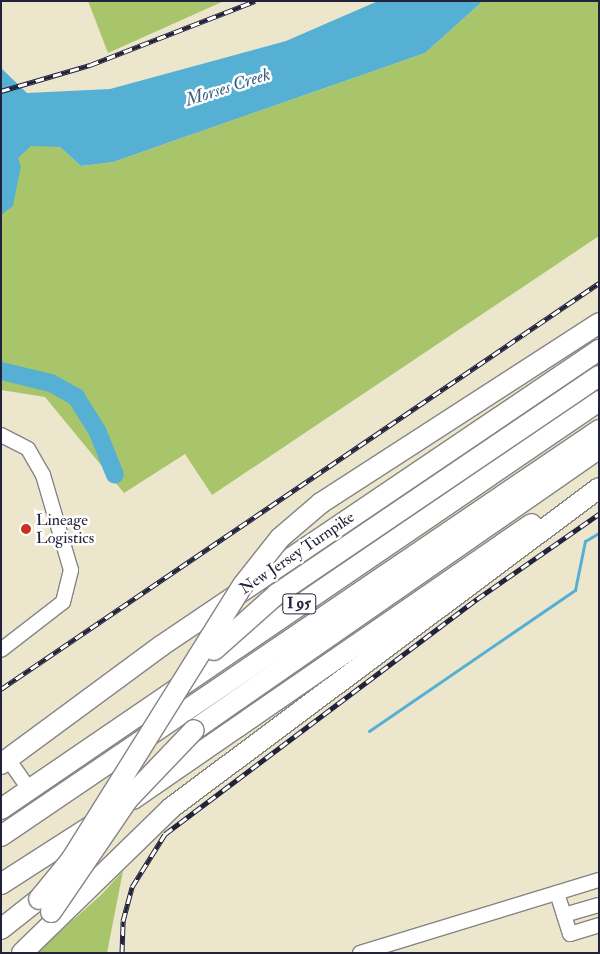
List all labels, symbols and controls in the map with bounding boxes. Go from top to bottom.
water label: Morses Creek [183,64,273,112]
street label: New Jersey Turnpike [236,507,358,599]
place label: Lineage Logistics [36,510,94,548]
marker: Lineage Logistics [20,523,32,535]
road number: I 95 [282,592,316,616]

